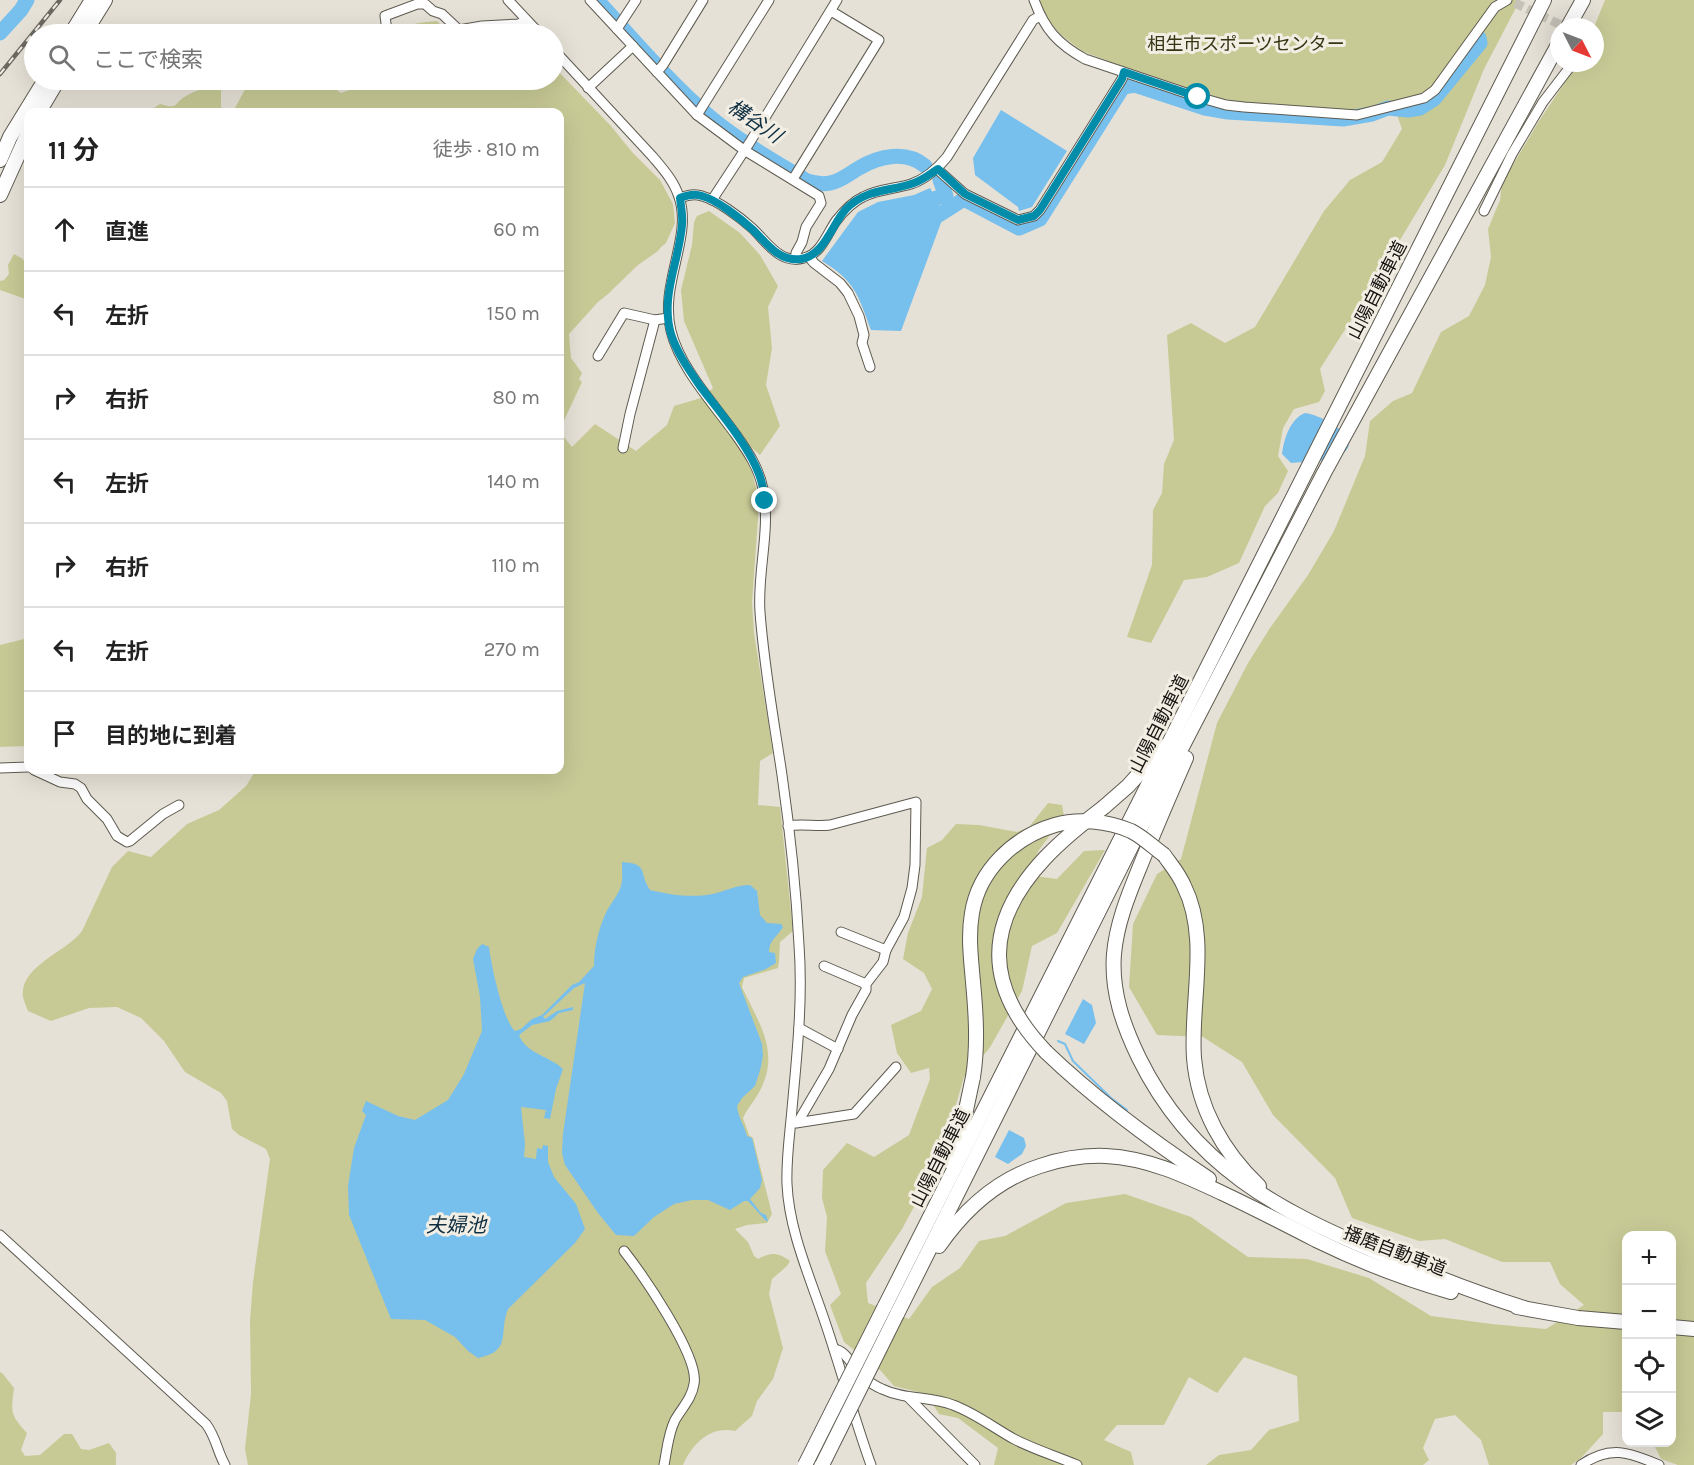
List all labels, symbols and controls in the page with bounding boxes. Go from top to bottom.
north arrow [1550,18,1604,72]
search box [24,24,564,90]
park label: 相生市スポーツセンター [1147,33,1345,55]
icon: search [45,41,78,74]
text: ここで検索 [93,47,203,73]
route start [1184,83,1210,109]
water label: 構谷川 [723,95,788,149]
text: 11 分 [48,135,99,166]
text: 徒歩 · 810 m [433,138,540,161]
icon: ahead [48,213,81,246]
text: 60 m [493,218,540,241]
text: 直進 [105,219,149,245]
street label: 山陽自動車道 [1343,237,1411,343]
icon: left [48,297,81,330]
text: 150 m [487,302,540,325]
text: 左折 [105,303,149,329]
icon: right [48,381,81,414]
text: 80 m [492,386,540,409]
text: 右折 [105,387,149,413]
icon: left [48,465,81,498]
text: 140 m [487,470,540,493]
text: 左折 [105,471,149,497]
route end [751,487,777,513]
icon: right [48,549,81,582]
text: 110 m [491,554,540,577]
text: 右折 [105,555,149,581]
icon: left [48,633,81,666]
text: 270 m [484,638,540,661]
text: 左折 [105,639,149,665]
street label: 山陽自動車道 [1125,671,1193,777]
icon: arrive [48,717,81,750]
text: 目的地に到着 [105,723,237,749]
street label: 山陽自動車道 [906,1105,974,1211]
water label: 夫婦池 [426,1214,488,1237]
street label: 播磨自動車道 [1341,1221,1449,1281]
map controls [1622,1231,1676,1447]
button: + [1622,1231,1676,1285]
button: − [1622,1285,1676,1339]
button: locate [1622,1339,1676,1393]
button: layers [1622,1393,1676,1447]

